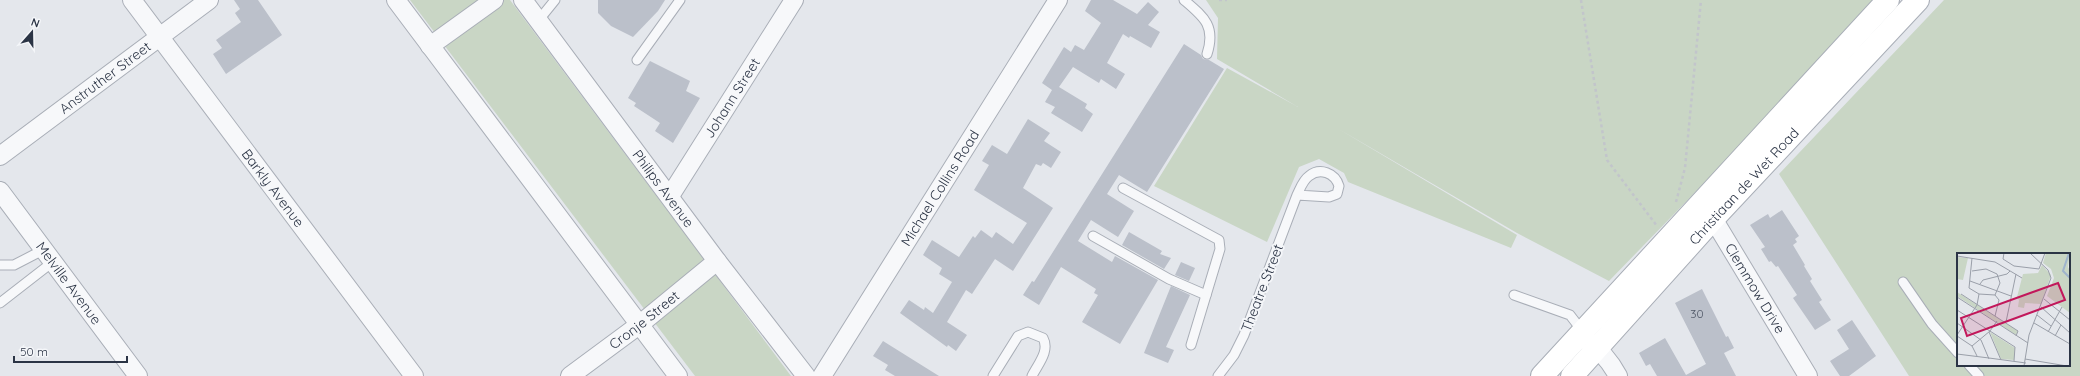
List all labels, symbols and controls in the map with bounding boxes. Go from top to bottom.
north arrow [12,12,52,52]
text: N [29,15,42,31]
street label: Anstruther Street [56,37,155,118]
street label: Johann Street [700,54,764,141]
street label: Christiaan de Wet Road [1685,124,1803,249]
street label: Michael Collins Road [897,127,983,249]
street label: Barkly Avenue [238,145,308,231]
street label: Philips Avenue [628,146,698,231]
street label: Melville Avenue [32,238,106,328]
street label: Clemmow Drive [1721,240,1789,337]
street label: Theatre Street [1237,241,1287,334]
inset map [1957,253,2070,366]
street label: Cronje Street [605,286,683,353]
house number: 30 [1690,306,1704,321]
scale bar [14,338,127,364]
text: 50 m [20,344,48,359]

